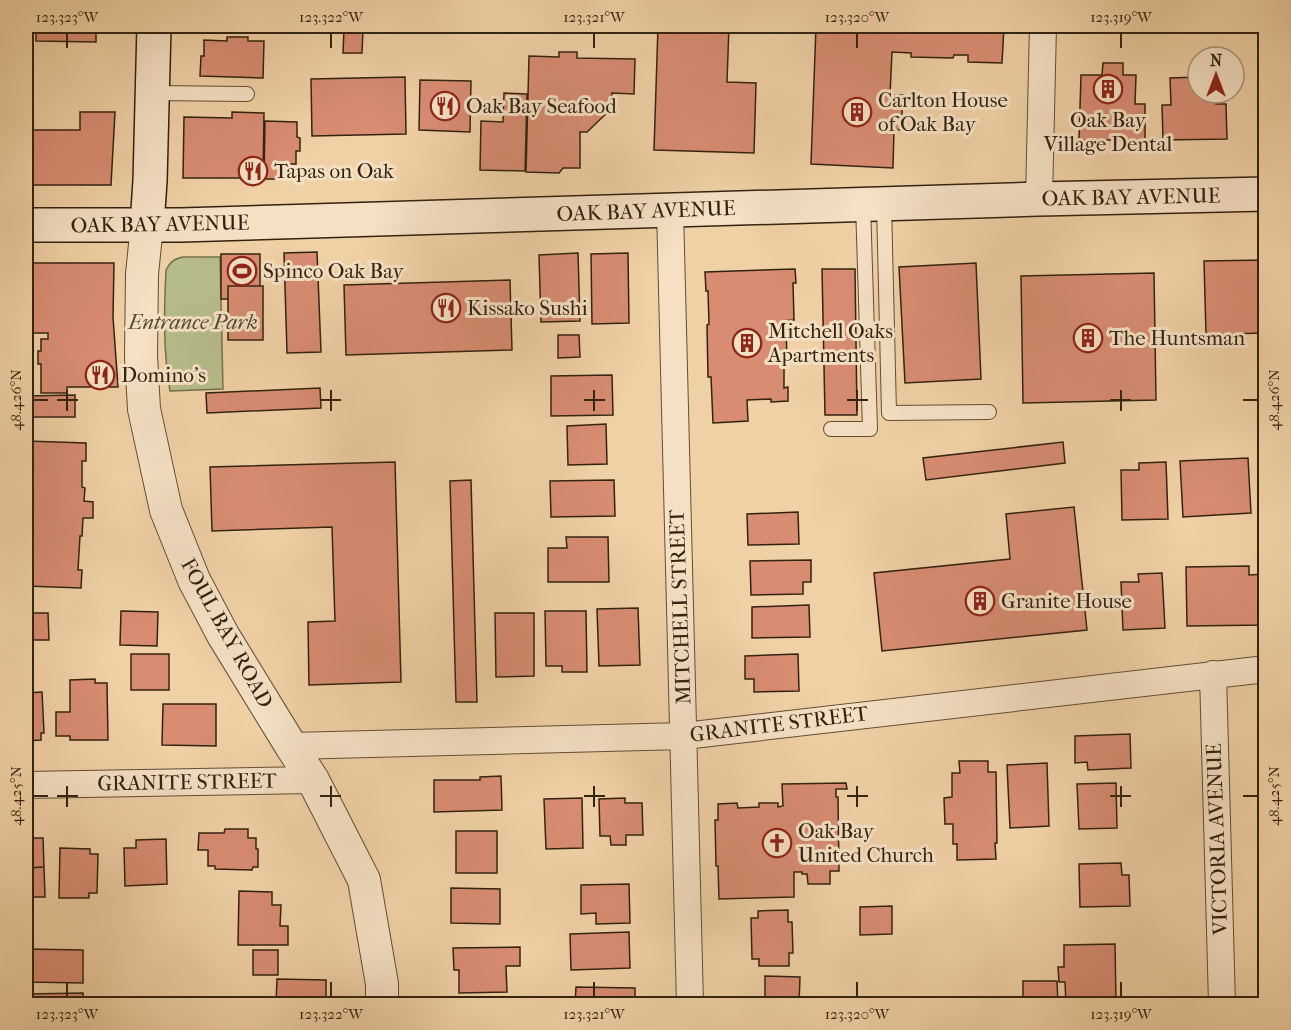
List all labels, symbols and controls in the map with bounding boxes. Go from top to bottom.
text: 123.323°W [36,8,99,26]
text: 123.322°W [299,8,364,26]
text: 123.321°W [563,8,626,26]
text: 123.320°W [825,8,890,26]
text: 123.319°W [1090,8,1153,26]
north arrow [1186,45,1246,105]
text: N [1210,51,1223,70]
building icon: Oak Bay Village Dental [1092,73,1124,105]
place label: Carlton House of Oak Bay [878,88,1008,136]
restaurant icon: Oak Bay Seafood [429,90,461,122]
place label: Oak Bay Seafood [466,94,617,118]
building icon: Carlton House of Oak Bay [841,96,873,128]
place label: Oak Bay Village Dental [1043,108,1173,156]
restaurant icon: Tapas on Oak [237,155,269,187]
place label: Tapas on Oak [274,159,394,183]
street label: OAK BAY AVENUE [1041,183,1221,211]
street label: OAK BAY AVENUE [556,196,736,226]
street label: OAK BAY AVENUE [70,210,250,238]
sports icon: Spinco Oak Bay [226,255,258,287]
place label: Spinco Oak Bay [263,259,405,283]
restaurant icon: Kissako Sushi [430,292,462,324]
place label: Kissako Sushi [467,296,588,320]
park label: Entrance Park [126,310,258,334]
place label: Mitchell Oaks Apartments [767,319,893,367]
building icon: The Huntsman [1072,322,1104,354]
place label: The Huntsman [1109,326,1245,350]
building icon: Mitchell Oaks Apartments [731,327,763,359]
restaurant icon: Domino's [84,359,116,391]
place label: Domino's [121,363,206,387]
text: 48.426°N [7,369,25,431]
text: 48.426°N [1265,369,1283,431]
street label: MITCHELL STREET [665,508,695,705]
street label: FOUL BAY ROAD [176,554,278,712]
building icon: Granite House [964,585,996,617]
place label: Granite House [1001,589,1132,613]
street label: GRANITE STREET [689,701,870,747]
street label: VICTORIA AVENUE [1202,743,1232,936]
text: 48.425°N [7,766,25,826]
text: 48.425°N [1265,766,1283,826]
street label: GRANITE STREET [97,768,278,796]
place label: Oak Bay United Church [798,819,934,867]
church icon: Oak Bay United Church [761,827,793,859]
text: 123.323°W [36,1005,99,1023]
text: 123.322°W [299,1005,364,1023]
text: 123.321°W [563,1005,626,1023]
text: 123.320°W [825,1005,890,1023]
text: 123.319°W [1090,1005,1153,1023]

